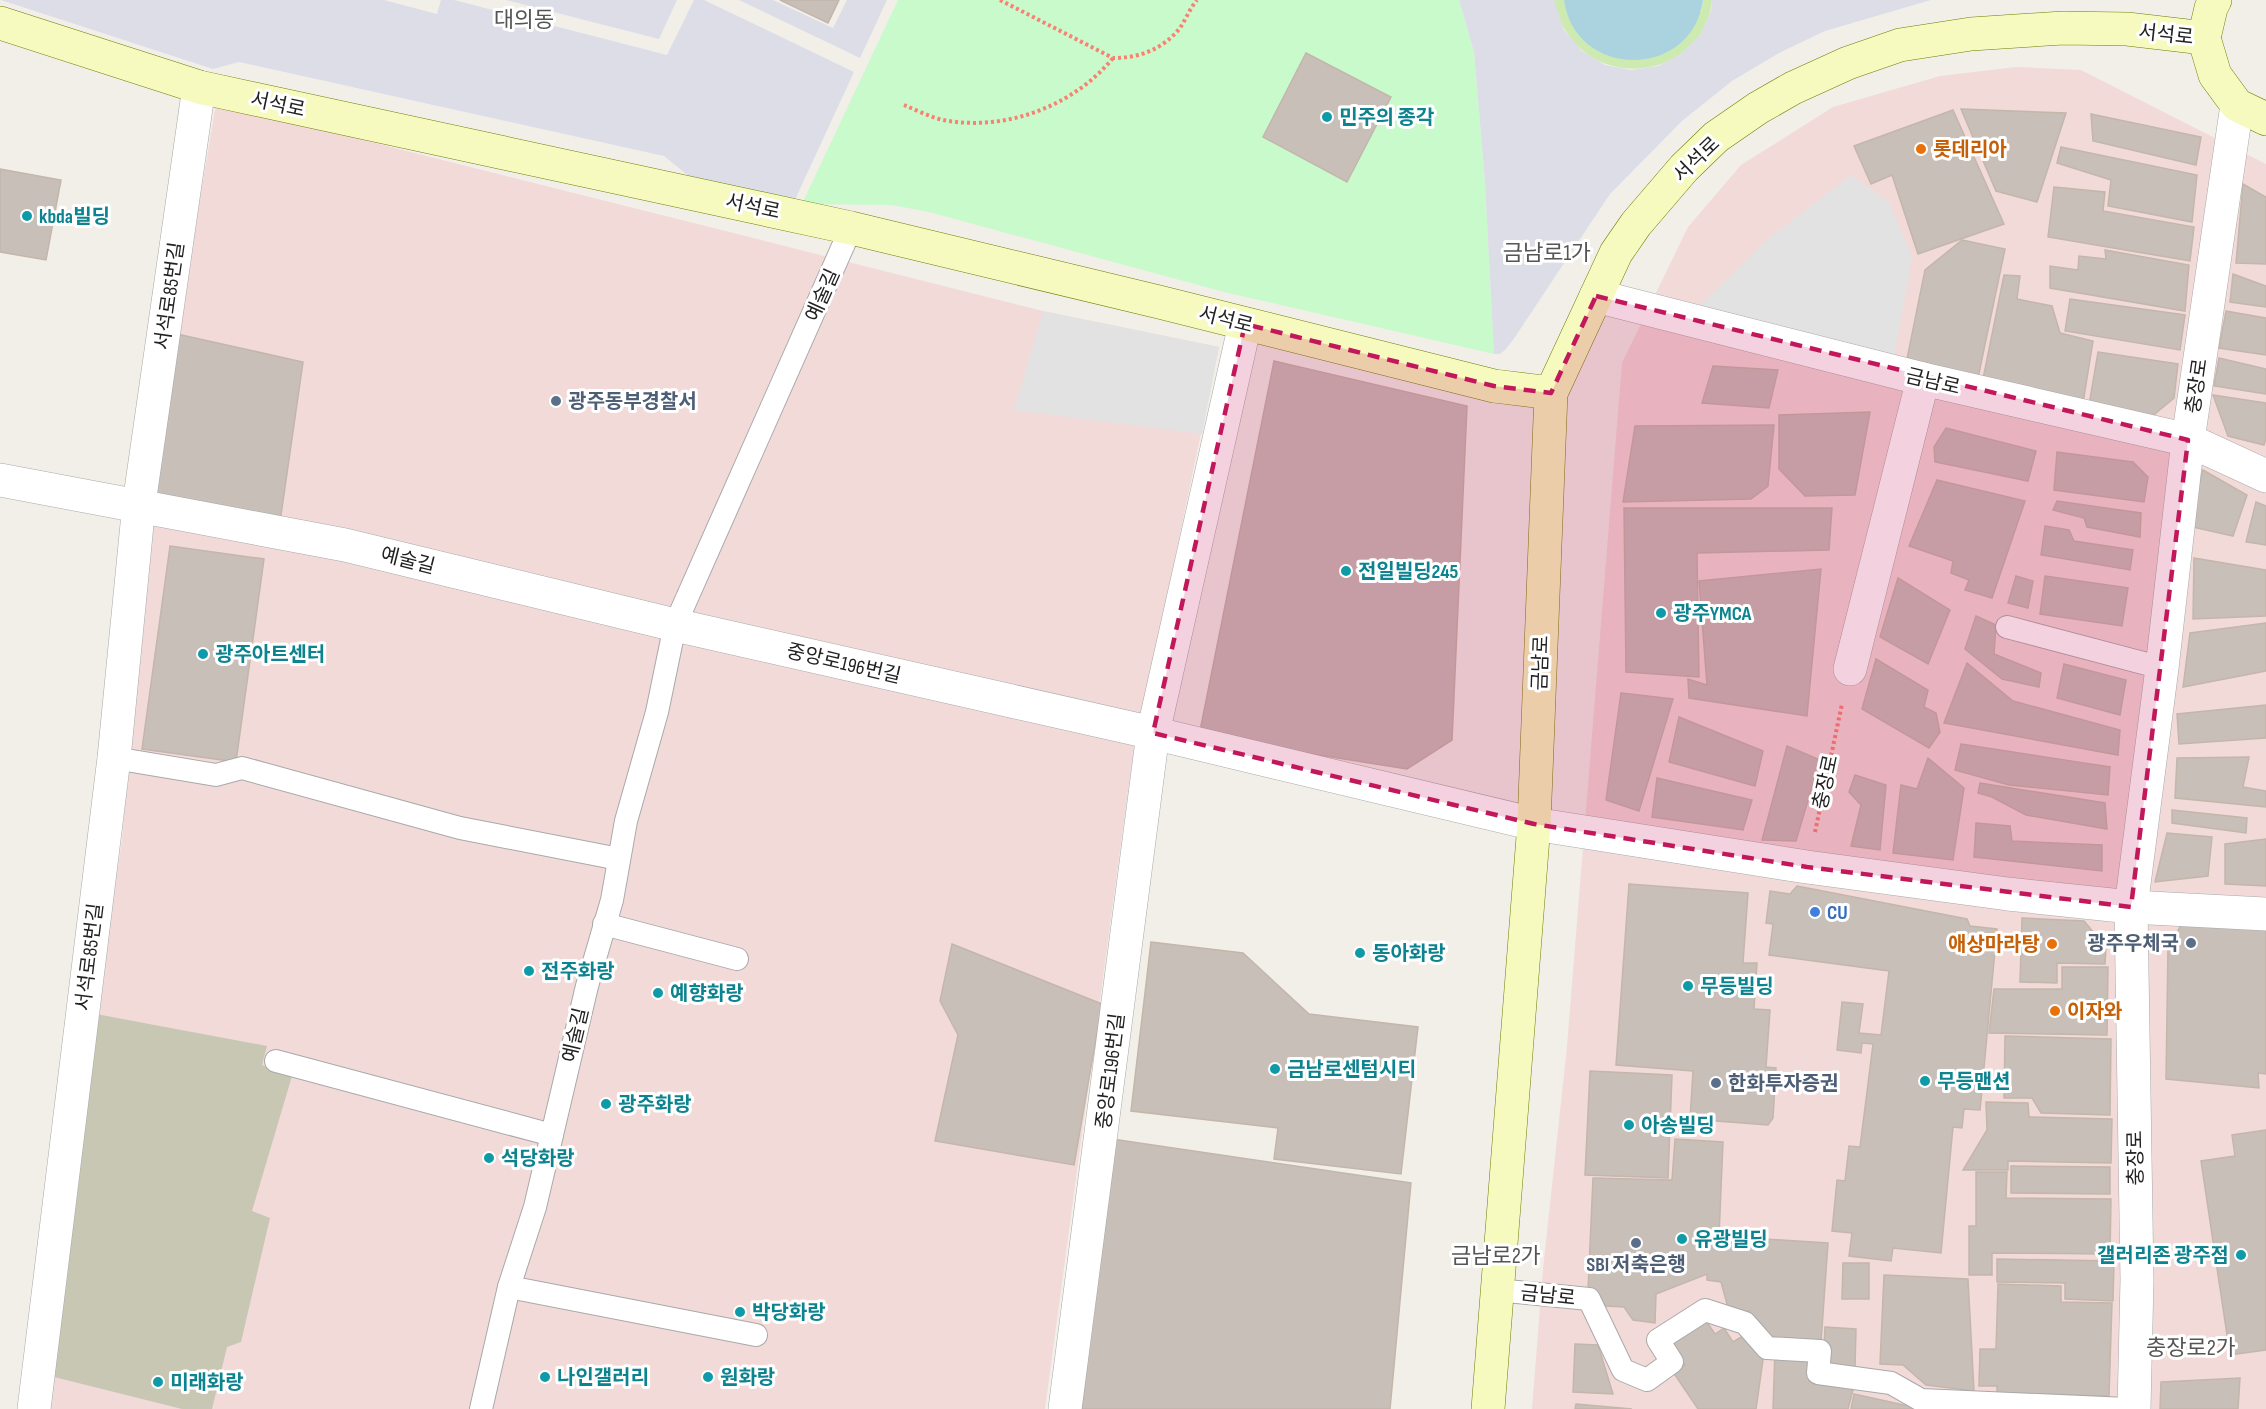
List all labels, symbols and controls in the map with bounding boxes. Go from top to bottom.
district label: 대의동 [494,7,554,34]
street label: 서석로 [2137,20,2195,50]
street label: 서석로 [248,88,307,122]
place label: 민주의 종각 [1339,106,1435,130]
marker: 민주의 종각 [1320,110,1334,124]
street label: 서석로 [1669,132,1725,188]
place label: 롯데리아 [1933,138,2007,162]
marker: 롯데리아 [1914,142,1928,156]
street label: 서석로 [723,190,782,224]
place label: kbda빌딩 [39,205,110,229]
marker: kbda빌딩 [20,209,34,223]
district label: 금남로1가 [1503,240,1591,267]
street label: 서석로85번길 [151,241,189,352]
street label: 예술길 [801,265,845,326]
street label: 서석로 [1196,302,1255,338]
street label: 충장로 [2181,357,2213,415]
street label: 금남로 [1903,364,1962,400]
place label: 광주동부경찰서 [568,390,697,414]
marker: 광주동부경찰서 [549,394,563,408]
street label: 예술길 [378,543,437,579]
place label: 전일빌딩245 [1358,560,1459,584]
marker: 전일빌딩245 [1339,564,1353,578]
place label: 광주YMCA [1673,602,1752,626]
marker: 광주YMCA [1654,606,1668,620]
street label: 금남로 [1528,635,1554,691]
street label: 중앙로196번길 [784,639,903,689]
place label: 광주아트센터 [215,643,325,667]
marker: 광주아트센터 [196,647,210,661]
street label: 충장로 [1809,753,1843,812]
place label: CU [1827,901,1848,925]
street label: 서석로85번길 [71,902,109,1013]
marker: CU [1808,905,1822,919]
place label: 광주우체국 [2087,932,2179,956]
place label: 애상마라탕 [1948,933,2040,957]
marker: 광주우체국 [2184,936,2198,950]
marker: 애상마라탕 [2045,937,2059,951]
place label: 동아화랑 [1372,942,1446,966]
marker: 동아화랑 [1353,946,1367,960]
place label: 전주화랑 [541,960,615,984]
marker: 전주화랑 [522,964,536,978]
place label: 무등빌딩 [1700,975,1774,999]
marker: 무등빌딩 [1681,979,1695,993]
place label: 예향화랑 [670,982,744,1006]
marker: 예향화랑 [651,986,665,1000]
place label: 이자와 [2067,1000,2123,1024]
marker: 이자와 [2048,1004,2062,1018]
street label: 예술길 [558,1006,594,1065]
street label: 중앙로196번길 [1092,1012,1130,1130]
place label: 금남로센텀시티 [1287,1058,1416,1082]
marker: 금남로센텀시티 [1268,1062,1282,1076]
place label: 무등맨션 [1937,1070,2011,1094]
place label: 한화투자증권 [1728,1072,1838,1096]
marker: 무등맨션 [1918,1074,1932,1088]
marker: 한화투자증권 [1709,1076,1723,1090]
place label: 광주화랑 [618,1093,692,1117]
marker: 광주화랑 [599,1097,613,1111]
place label: 아송빌딩 [1641,1114,1715,1138]
marker: 아송빌딩 [1622,1118,1636,1132]
street label: 충장로 [2124,1130,2148,1186]
place label: 석당화랑 [501,1147,575,1171]
marker: 석당화랑 [482,1151,496,1165]
place label: 유광빌딩 [1694,1228,1768,1252]
marker: 유광빌딩 [1675,1232,1689,1246]
marker: SBI 저축은행 [1629,1236,1643,1250]
district label: 금남로2가 [1451,1243,1541,1270]
place label: 갤러리존 광주점 [2097,1244,2229,1268]
marker: 갤러리존 광주점 [2234,1248,2248,1262]
place label: SBI 저축은행 [1586,1253,1686,1277]
street label: 금남로 [1519,1281,1577,1311]
place label: 박당화랑 [752,1301,826,1325]
marker: 박당화랑 [733,1305,747,1319]
district label: 충장로2가 [2146,1335,2236,1362]
place label: 나인갤러리 [557,1366,649,1390]
place label: 원화랑 [720,1366,775,1390]
marker: 나인갤러리 [538,1370,552,1384]
marker: 원화랑 [701,1370,715,1384]
place label: 미래화랑 [170,1371,244,1395]
marker: 미래화랑 [151,1375,165,1389]

